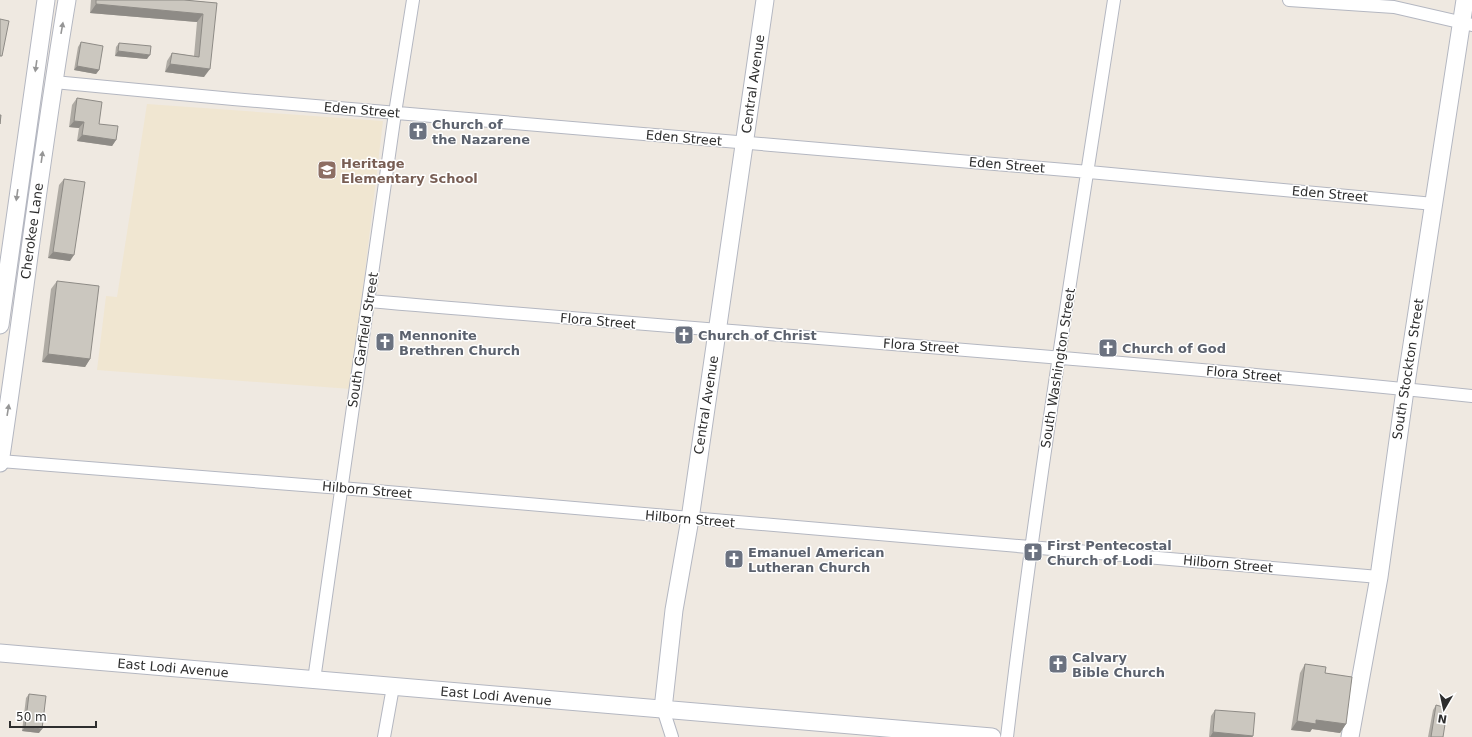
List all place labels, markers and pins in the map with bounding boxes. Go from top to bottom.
place label: Church of the Nazarene [432,117,530,147]
church icon: Church of the Nazarene [407,120,429,142]
place label: Heritage Elementary School [341,156,478,186]
school or university icon: Heritage Elementary School [316,159,338,181]
church icon: Church of Christ [673,324,695,346]
place label: Mennonite Brethren Church [399,328,520,358]
place label: Church of Christ [698,328,817,343]
church icon: Mennonite Brethren Church [374,331,396,353]
church icon: Church of God [1097,337,1119,359]
place label: Church of God [1122,341,1226,356]
place label: First Pentecostal Church of Lodi [1047,538,1172,568]
church icon: First Pentecostal Church of Lodi [1022,541,1044,563]
place label: Emanuel American Lutheran Church [748,545,885,575]
church icon: Emanuel American Lutheran Church [723,548,745,570]
place label: Calvary Bible Church [1072,650,1165,680]
church icon: Calvary Bible Church [1047,653,1069,675]

